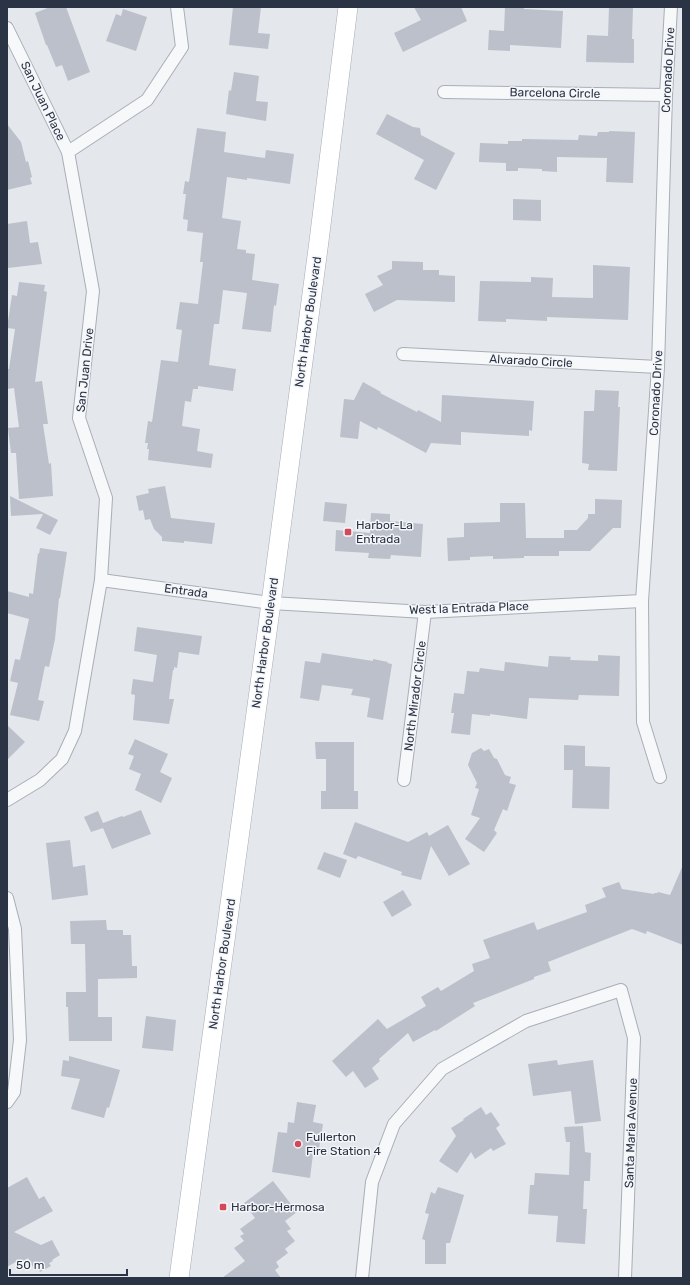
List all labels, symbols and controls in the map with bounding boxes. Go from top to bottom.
street label: Coronado Drive [659,26,677,113]
street label: San Juan Place [18,59,68,143]
street label: Barcelona Circle [510,85,601,101]
street label: North Harbor Boulevard [292,256,324,388]
street label: San Juan Drive [74,327,96,413]
street label: Coronado Drive [647,349,665,436]
street label: Alvarado Circle [489,352,573,370]
place label: Harbor-La Entrada [356,518,413,546]
marker: Harbor-La Entrada [343,527,353,537]
street label: North Harbor Boulevard [249,577,281,709]
street label: Entrada [163,581,209,601]
street label: West la Entrada Place [409,599,529,617]
street label: North Mirador Circle [401,640,429,752]
street label: North Harbor Boulevard [206,898,238,1030]
street label: Santa Maria Avenue [622,1077,640,1188]
place label: Fullerton Fire Station 4 [306,1130,381,1158]
marker: Fullerton Fire Station 4 [293,1139,303,1149]
place label: Harbor-Hermosa [231,1200,325,1214]
marker: Harbor-Hermosa [218,1202,228,1212]
scale bar [10,1251,127,1277]
text: 50 m [16,1258,44,1272]

